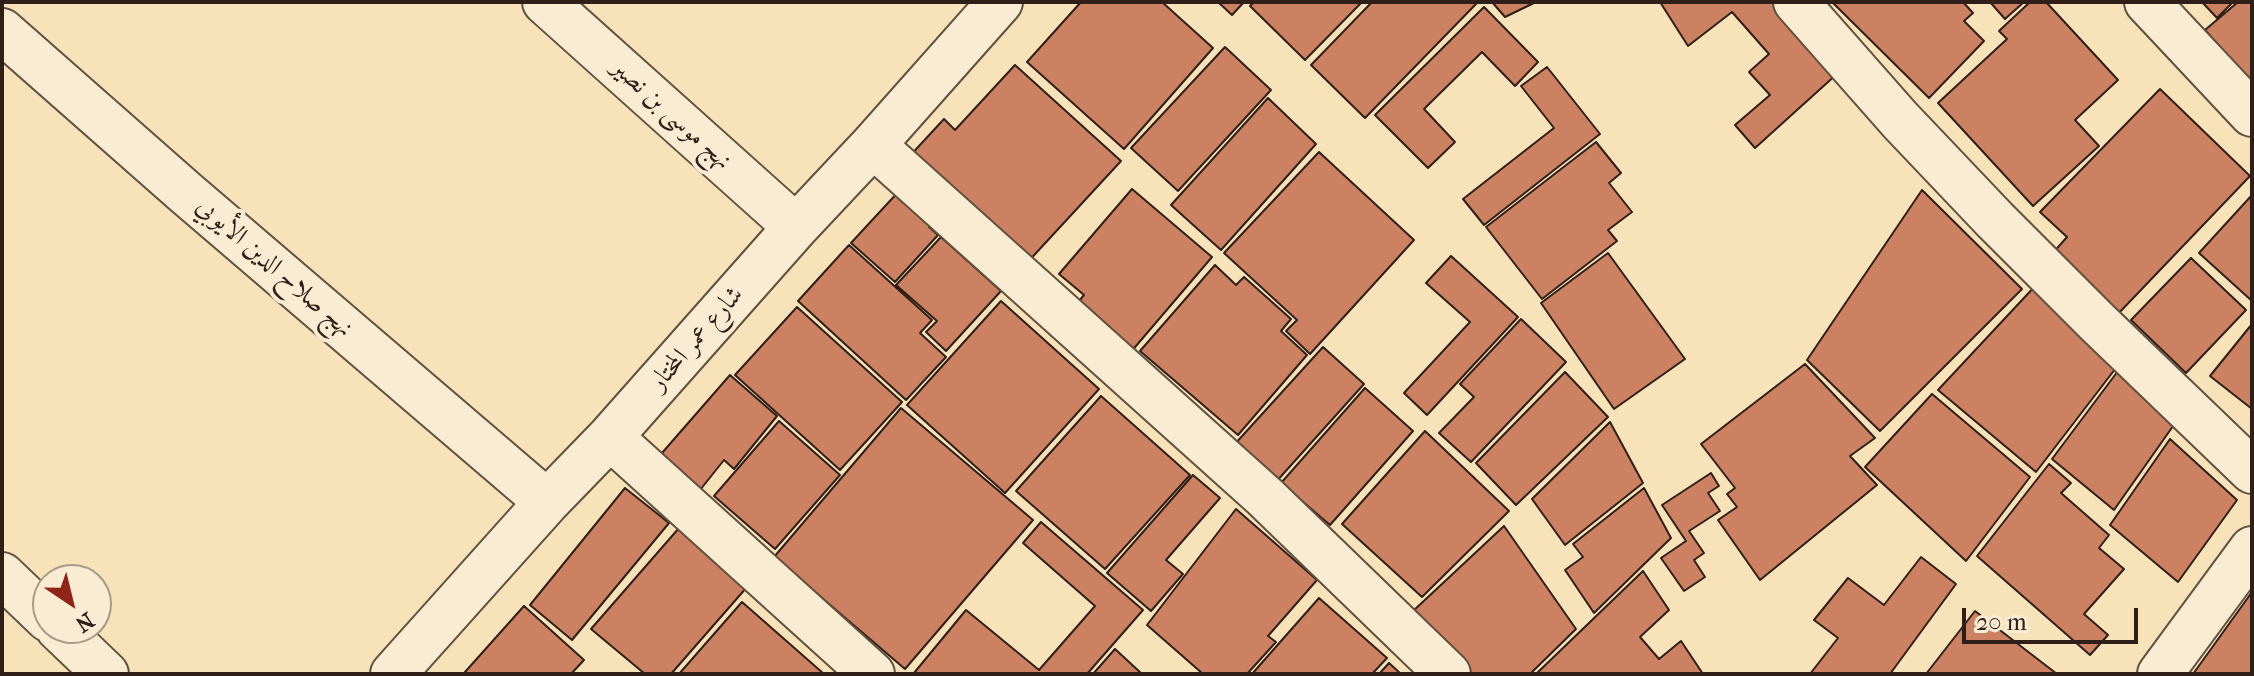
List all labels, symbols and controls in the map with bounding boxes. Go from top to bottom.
street label: نهج موسى بن نصير [604,53,738,177]
street label: نهج صلاح الدين الأيوبي [189,191,359,345]
street label: شارع عمر المختار [643,280,751,398]
north arrow [32,564,112,644]
scale bar [1966,592,2142,642]
text: N [70,607,99,637]
text: 20 m [1976,608,2027,636]

